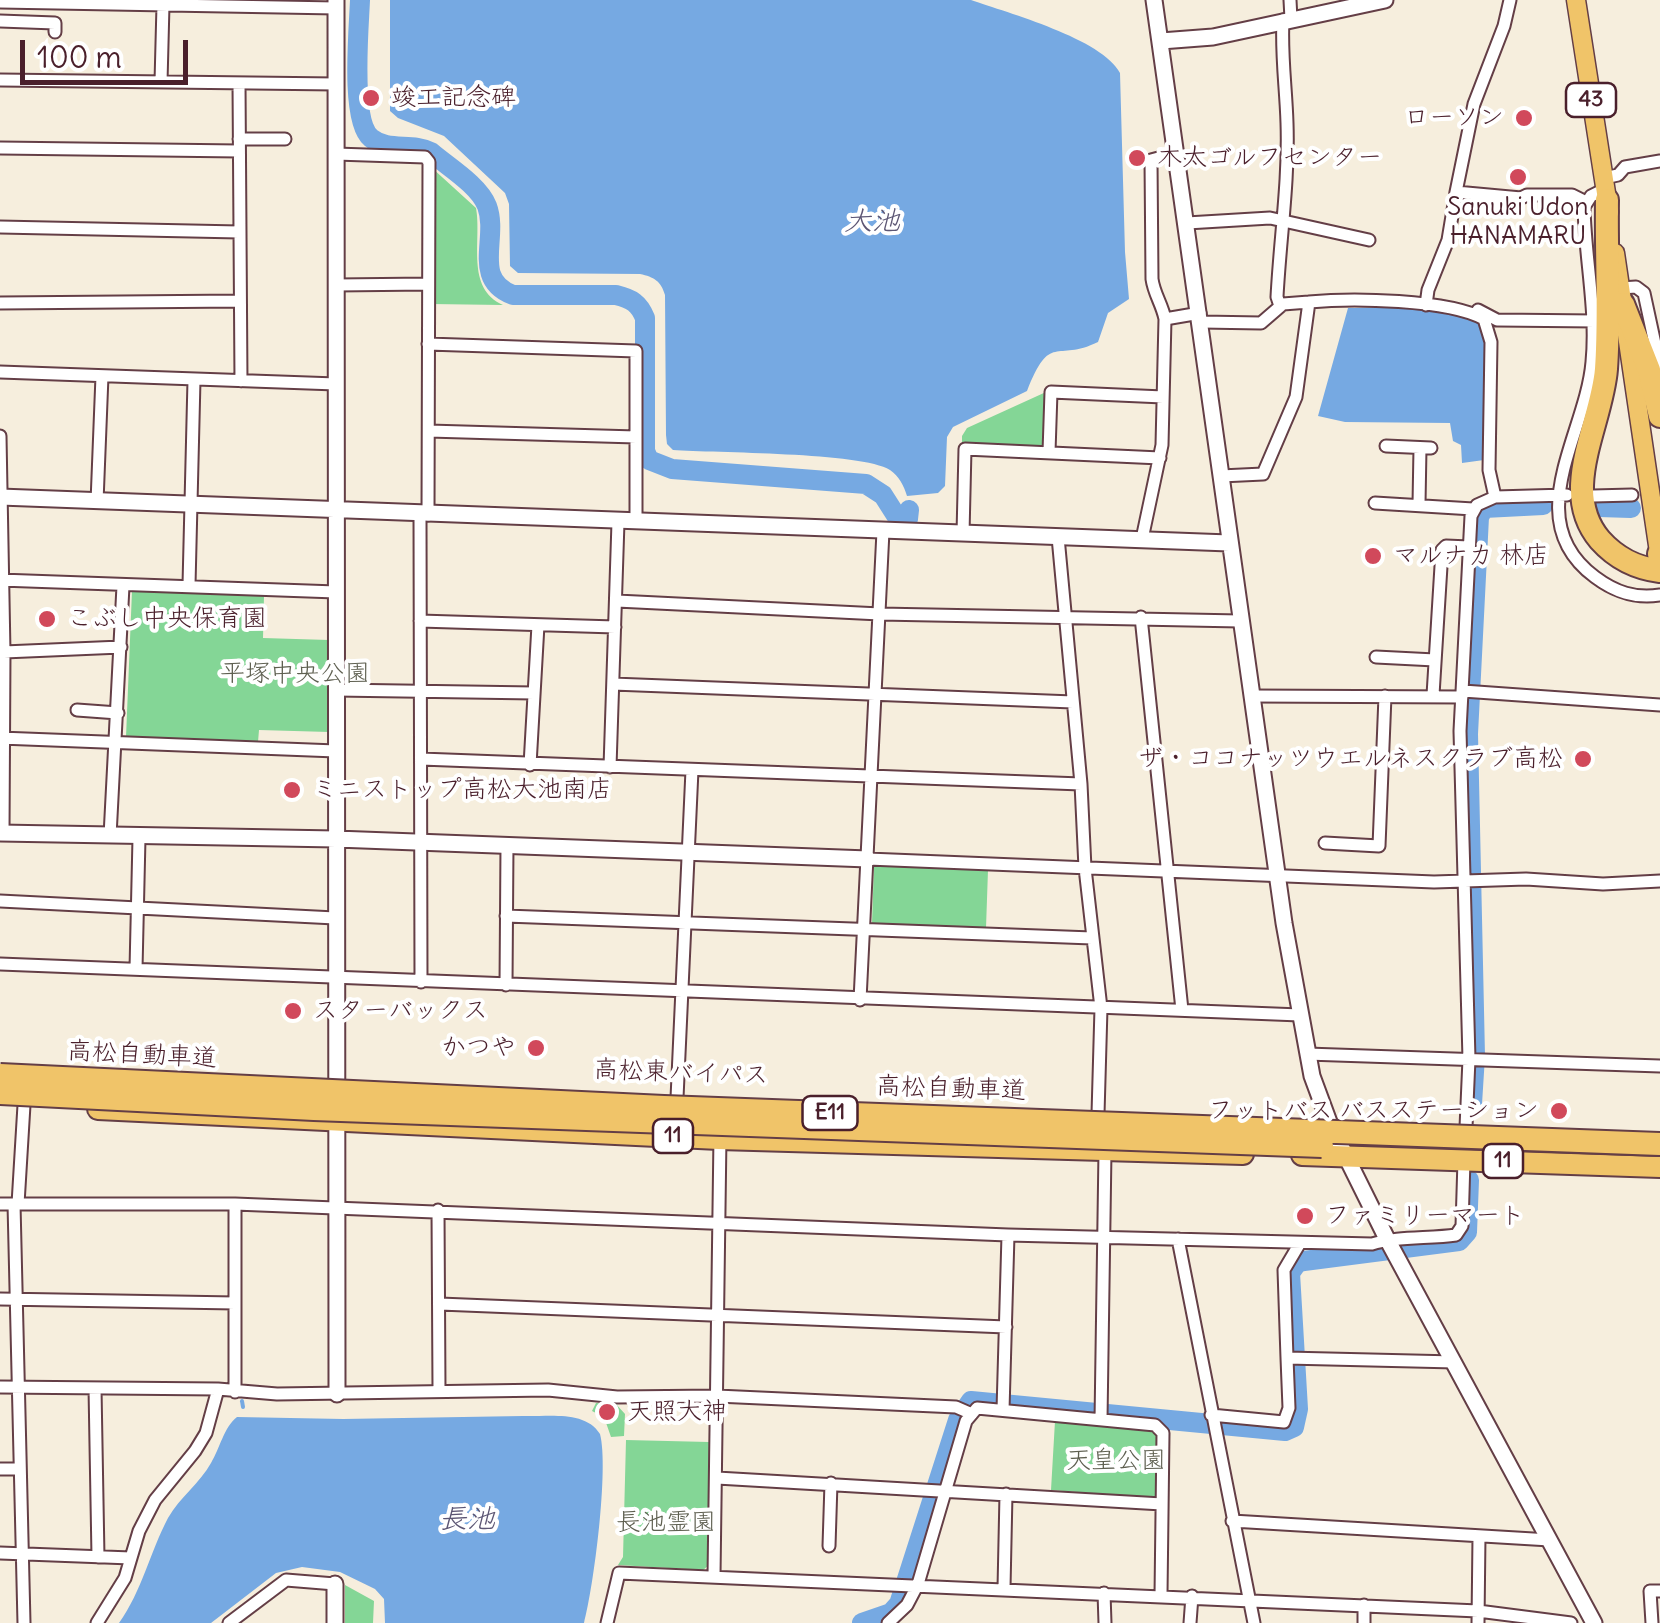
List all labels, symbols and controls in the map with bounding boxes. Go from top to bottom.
scale bar [25,20,192,82]
text: 100 m [37,38,122,76]
place label: 竣工記念碑 [391,83,516,113]
road number: 43 [1566,83,1616,117]
marker: 竣工記念碑 [360,87,382,109]
place label: ローソン [1404,103,1504,133]
marker: ローソン [1513,107,1535,129]
place label: 木太ゴルフセンター [1157,143,1382,173]
marker: 木太ゴルフセンター [1126,147,1148,169]
marker: Sanuki Udon HANAMARU [1507,166,1529,188]
place label: Sanuki Udon HANAMARU [1447,193,1589,252]
water label: 大池 [844,205,900,239]
place label: マルナカ 林店 [1393,541,1549,571]
marker: マルナカ 林店 [1362,545,1384,567]
place label: こぶし中央保育園 [67,604,267,634]
marker: こぶし中央保育園 [36,608,58,630]
park label: 平塚中央公園 [220,659,370,689]
place label: ザ・ココナッツウエルネスクラブ高松 [1138,744,1563,774]
marker: ザ・ココナッツウエルネスクラブ高松 [1572,748,1594,770]
place label: ミニストップ高松大池南店 [312,775,612,805]
marker: ミニストップ高松大池南店 [281,779,303,801]
place label: スターバックス [313,996,488,1026]
marker: スターバックス [282,1000,304,1022]
place label: かつや [441,1033,516,1063]
street label: 高松自動車道 [66,1036,218,1074]
marker: かつや [525,1037,547,1059]
street label: 高松東バイパス [593,1055,769,1091]
street label: 高松自動車道 [876,1071,1026,1107]
road number: E11 [802,1096,858,1130]
place label: フットバス バスステーション [1208,1096,1539,1126]
marker: フットバス バスステーション [1548,1100,1570,1122]
road number: 11 [653,1119,693,1153]
road number: 11 [1483,1144,1523,1178]
place label: ファミリーマート [1325,1201,1525,1231]
marker: ファミリーマート [1294,1205,1316,1227]
place label: 天照大神 [627,1397,727,1427]
marker: 天照大神 [596,1401,618,1423]
park label: 天皇公園 [1066,1446,1166,1476]
water label: 長池 [439,1503,495,1537]
park label: 長池霊園 [616,1508,716,1538]

